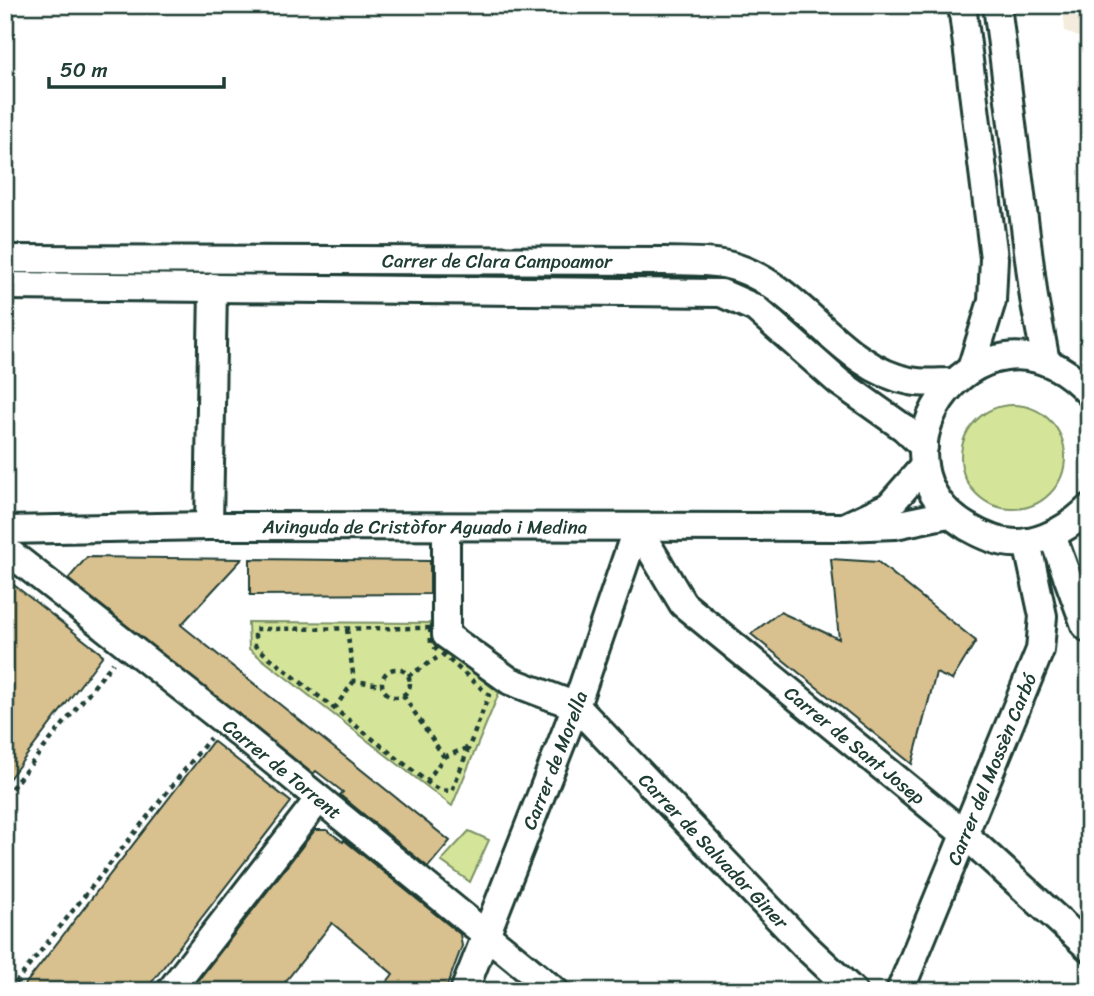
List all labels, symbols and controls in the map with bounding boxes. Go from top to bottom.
scale bar [49,46,224,90]
text: 50 m [60,51,108,89]
street label: Carrer de Clara Campoamor [382,244,613,278]
street label: Avinguda de Cristòfor Aguado i Medina [262,510,588,544]
street label: Carrer del Mossèn Carbó [937,668,1046,870]
street label: Carrer de Sant Josep [777,677,933,813]
street label: Carrer de Morella [513,686,597,835]
street label: Carrer de Torrent [215,710,349,828]
street label: Carrer de Salvador Giner [630,765,797,938]

